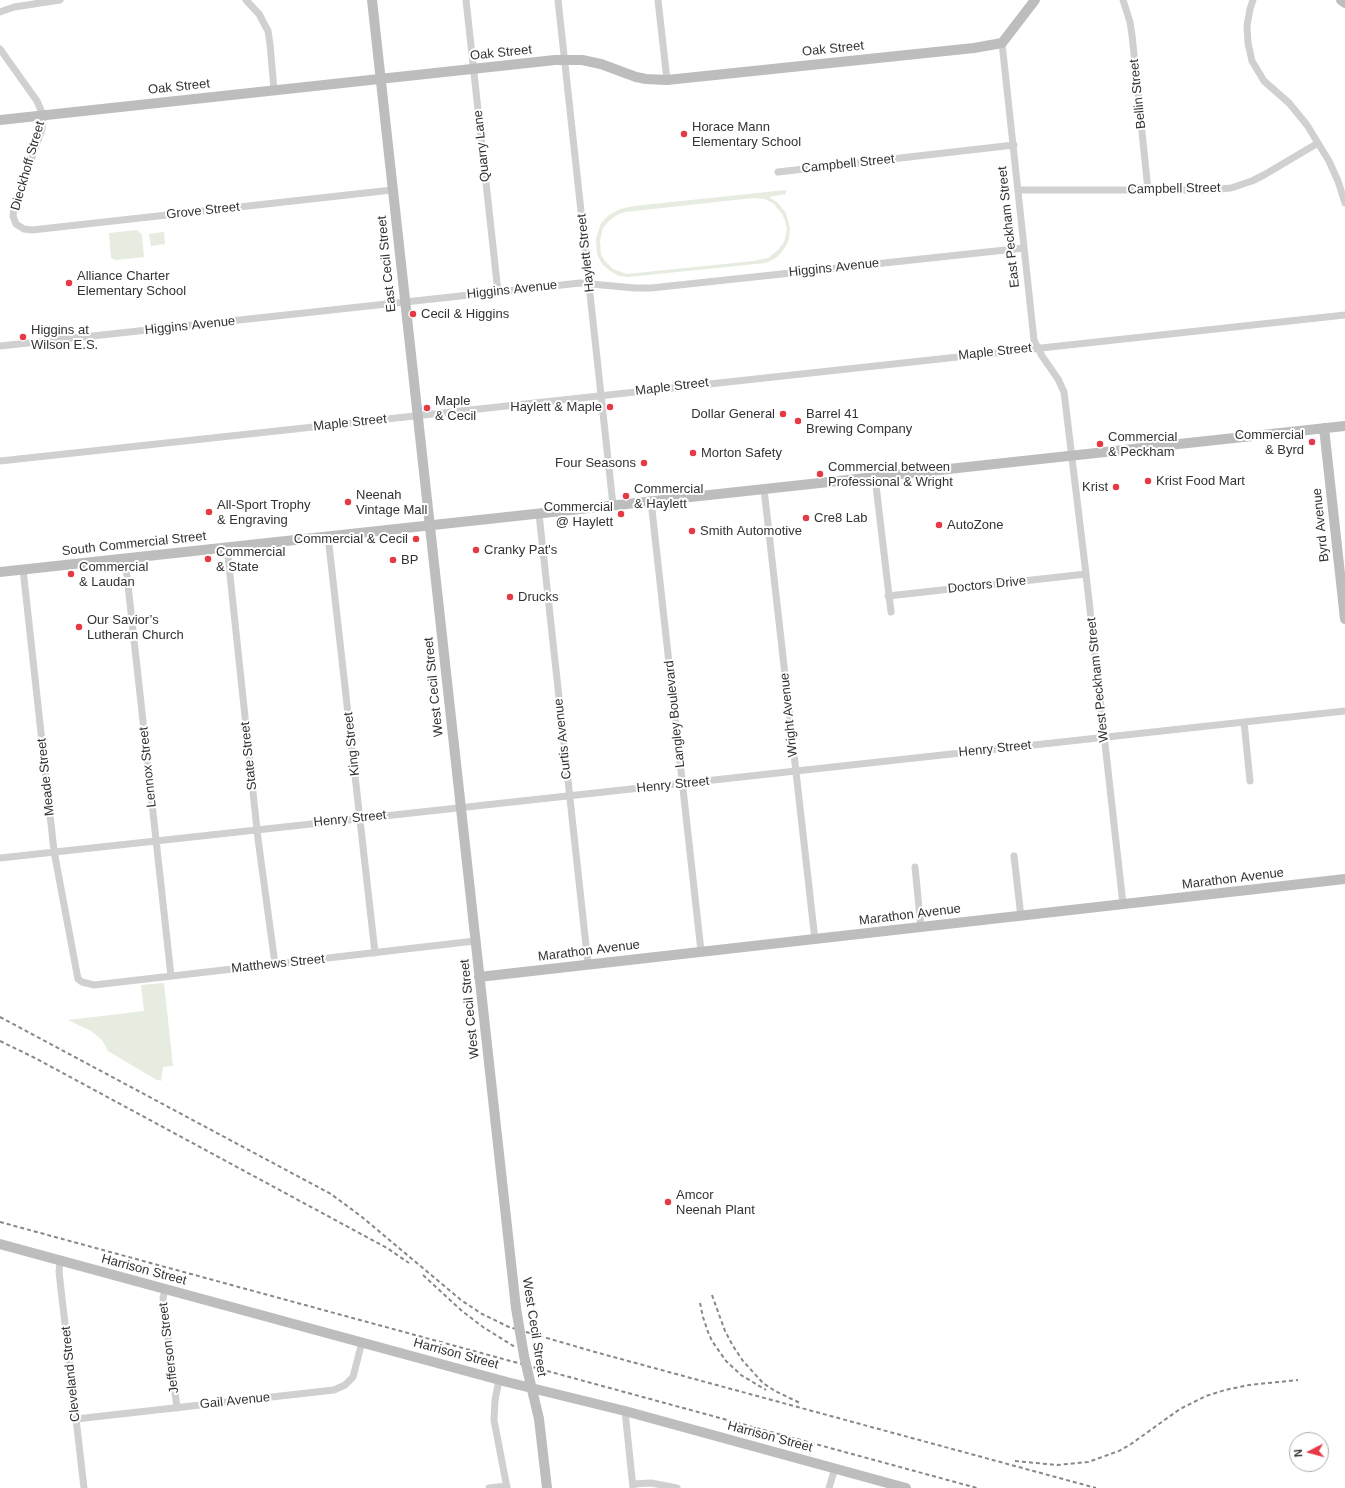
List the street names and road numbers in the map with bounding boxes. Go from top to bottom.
street label: Oak Street [801,38,865,60]
street label: Oak Street [469,42,533,64]
street label: Bellin Street [1127,58,1149,130]
street label: Oak Street [147,76,211,98]
street label: Quarry Lane [470,109,494,183]
street label: Dieckhoff Street [8,120,48,212]
street label: Campbell Street [801,151,895,177]
street label: East Peckham Street [995,165,1023,289]
street label: Campbell Street [1127,180,1221,198]
street label: Grove Street [166,199,240,223]
street label: Haylett Street [574,213,598,293]
street label: East Cecil Street [374,215,400,313]
street label: Higgins Avenue [788,255,880,281]
street label: Higgins Avenue [466,277,558,303]
street label: Higgins Avenue [144,313,236,339]
street label: Maple Street [958,340,1032,364]
street label: Maple Street [634,375,710,399]
street label: Maple Street [313,411,387,435]
street label: Byrd Avenue [1309,487,1333,563]
street label: South Commercial Street [61,529,207,559]
street label: Doctors Drive [947,573,1027,597]
street label: West Peckham Street [1084,617,1112,743]
street label: West Cecil Street [421,636,447,738]
street label: Langley Boulevard [662,660,688,768]
street label: Wright Avenue [777,672,801,758]
street label: Curtis Avenue [551,698,575,780]
street label: King Street [341,711,363,777]
street label: State Street [238,721,260,791]
street label: Lennox Street [136,726,160,808]
street label: Meade Street [34,737,58,817]
street label: Henry Street [958,737,1032,761]
street label: Henry Street [636,773,710,797]
street label: Henry Street [313,807,387,831]
street label: Marathon Avenue [1181,865,1285,893]
street label: Marathon Avenue [858,901,962,929]
street label: Marathon Avenue [537,937,641,965]
street label: Matthews Street [230,951,326,977]
street label: West Cecil Street [457,958,483,1060]
street label: Harrison Street [100,1251,188,1289]
street label: West Cecil Street [518,1276,550,1378]
street label: Jefferson Street [156,1302,182,1394]
street label: Cleveland Street [58,1325,84,1423]
street label: Harrison Street [412,1335,500,1373]
street label: Gail Avenue [199,1390,271,1412]
street label: Harrison Street [726,1418,814,1456]

